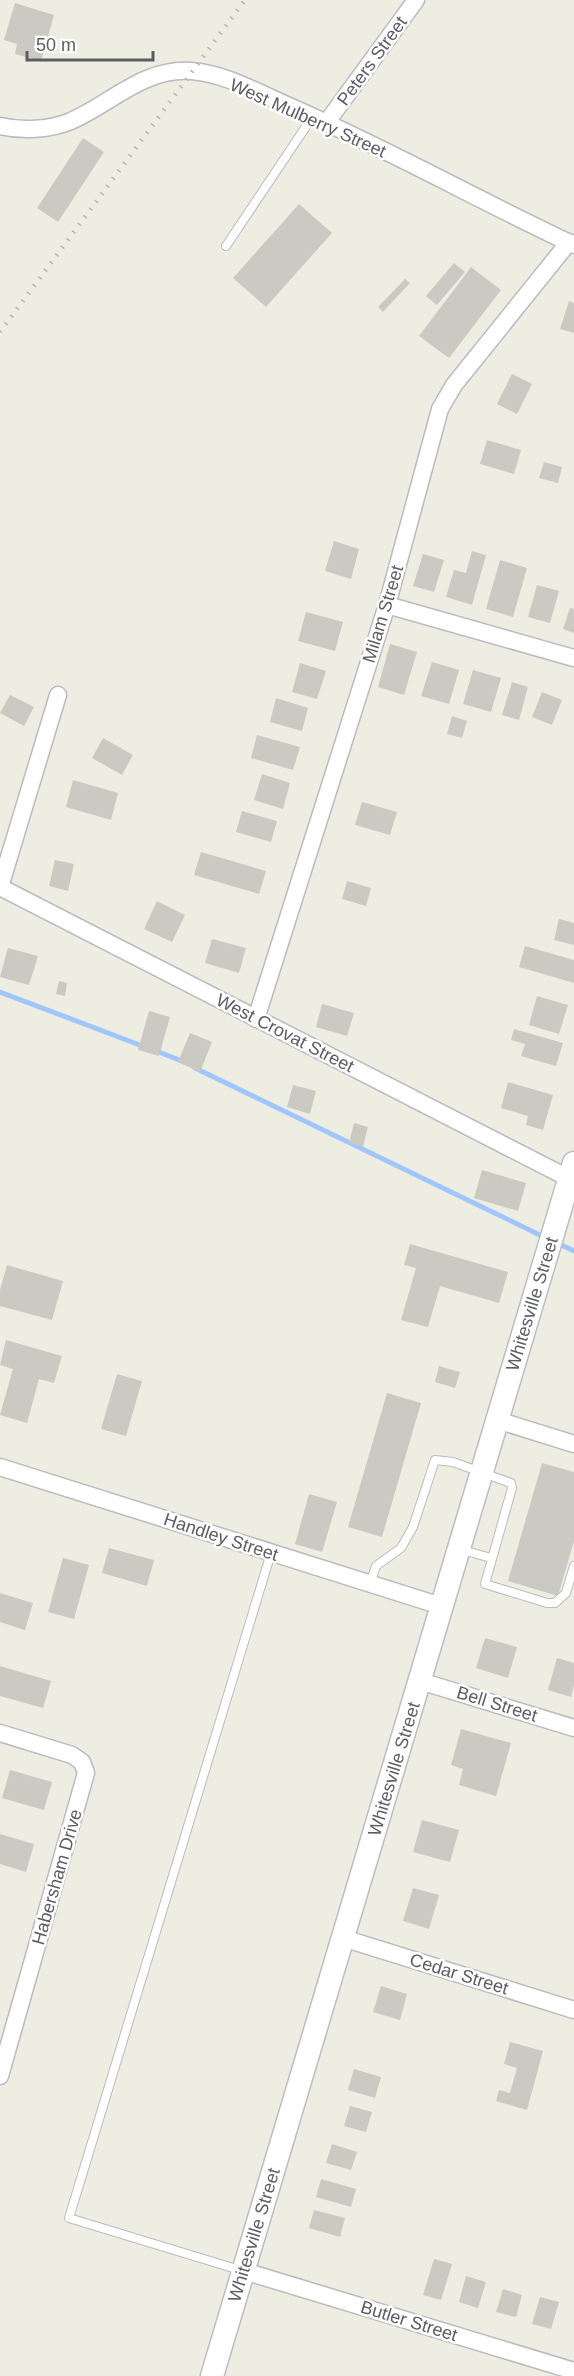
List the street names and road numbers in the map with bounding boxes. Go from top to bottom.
street label: Peters Street [333,13,411,109]
street label: West Mulberry Street [227,75,389,161]
street label: Milam Street [359,563,407,665]
street label: West Crovat Street [213,990,357,1076]
street label: Whitesville Street [502,1235,562,1373]
street label: Handley Street [161,1509,281,1565]
street label: Bell Street [454,1682,540,1726]
street label: Whitesville Street [364,1700,424,1838]
street label: Habersham Drive [28,1807,86,1947]
street label: Cedar Street [407,1950,511,1998]
street label: Whitesville Street [224,2166,284,2304]
street label: Butler Street [358,2297,460,2345]

